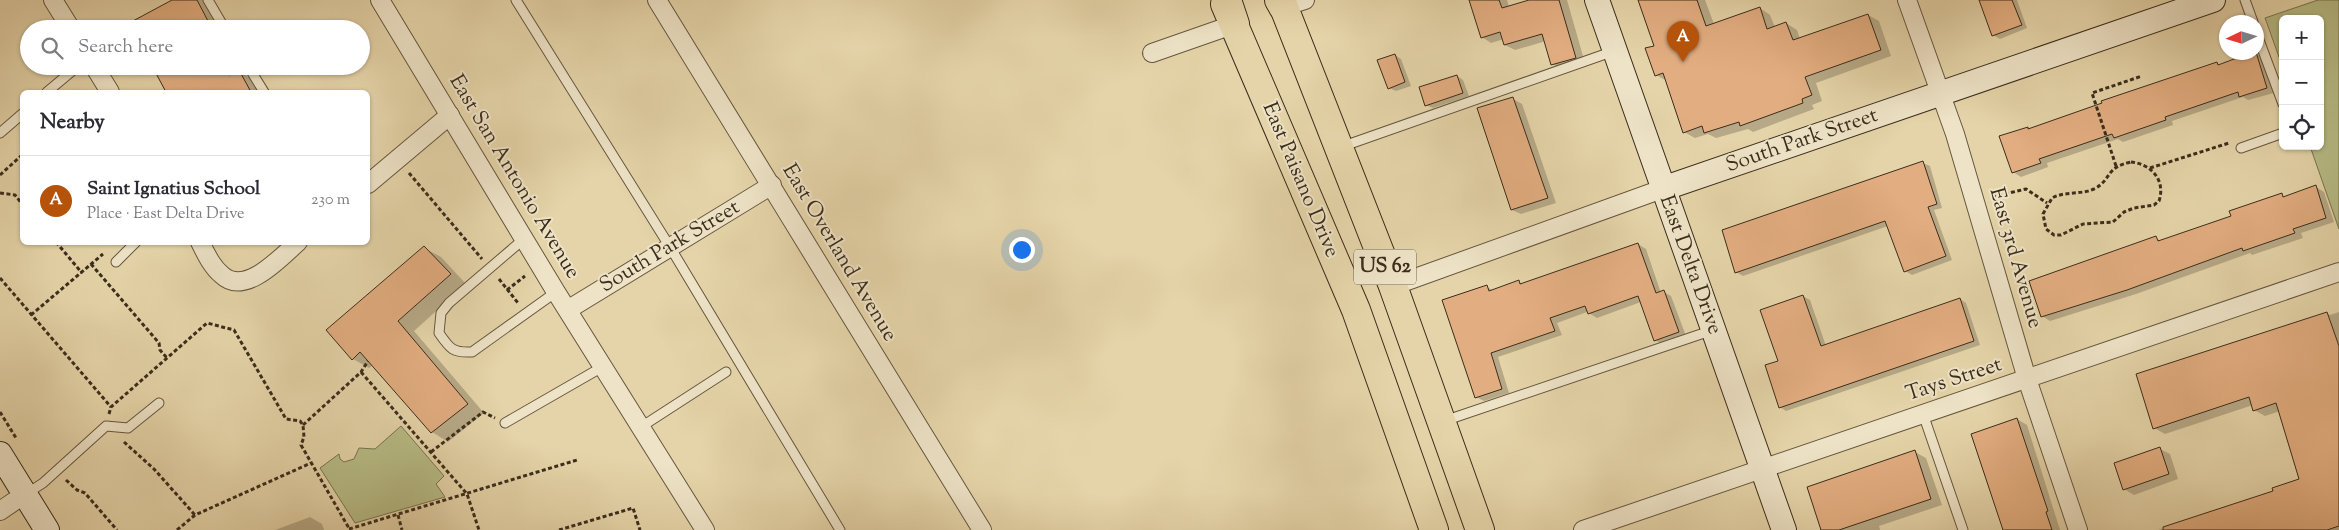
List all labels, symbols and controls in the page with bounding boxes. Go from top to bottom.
north arrow [2219,15,2264,60]
map controls [2279,15,2324,150]
button: + [2279,15,2324,60]
search box [20,20,370,75]
pin: A [1667,21,1699,62]
icon: search [38,34,66,62]
text: Search here [78,34,173,61]
button: − [2279,60,2324,105]
street label: East San Antonio Avenue [441,69,587,285]
street label: East Paisano Drive [1254,98,1346,262]
street label: South Park Street [1722,101,1882,181]
button: locate [2279,105,2324,150]
text: Nearby [40,108,105,138]
street label: East Overland Avenue [774,159,904,347]
text: Saint Ignatius School [87,176,260,203]
street label: East 3rd Avenue [1981,184,2049,332]
text: A [50,189,63,212]
text: 230 m [311,189,350,212]
street label: East Delta Drive [1651,191,1729,339]
street label: South Park Street [594,193,746,301]
text: Place · East Delta Drive [87,203,245,226]
your location [1009,237,1035,263]
road number: US 62 [1354,250,1416,284]
street label: Tays Street [1902,350,2006,410]

